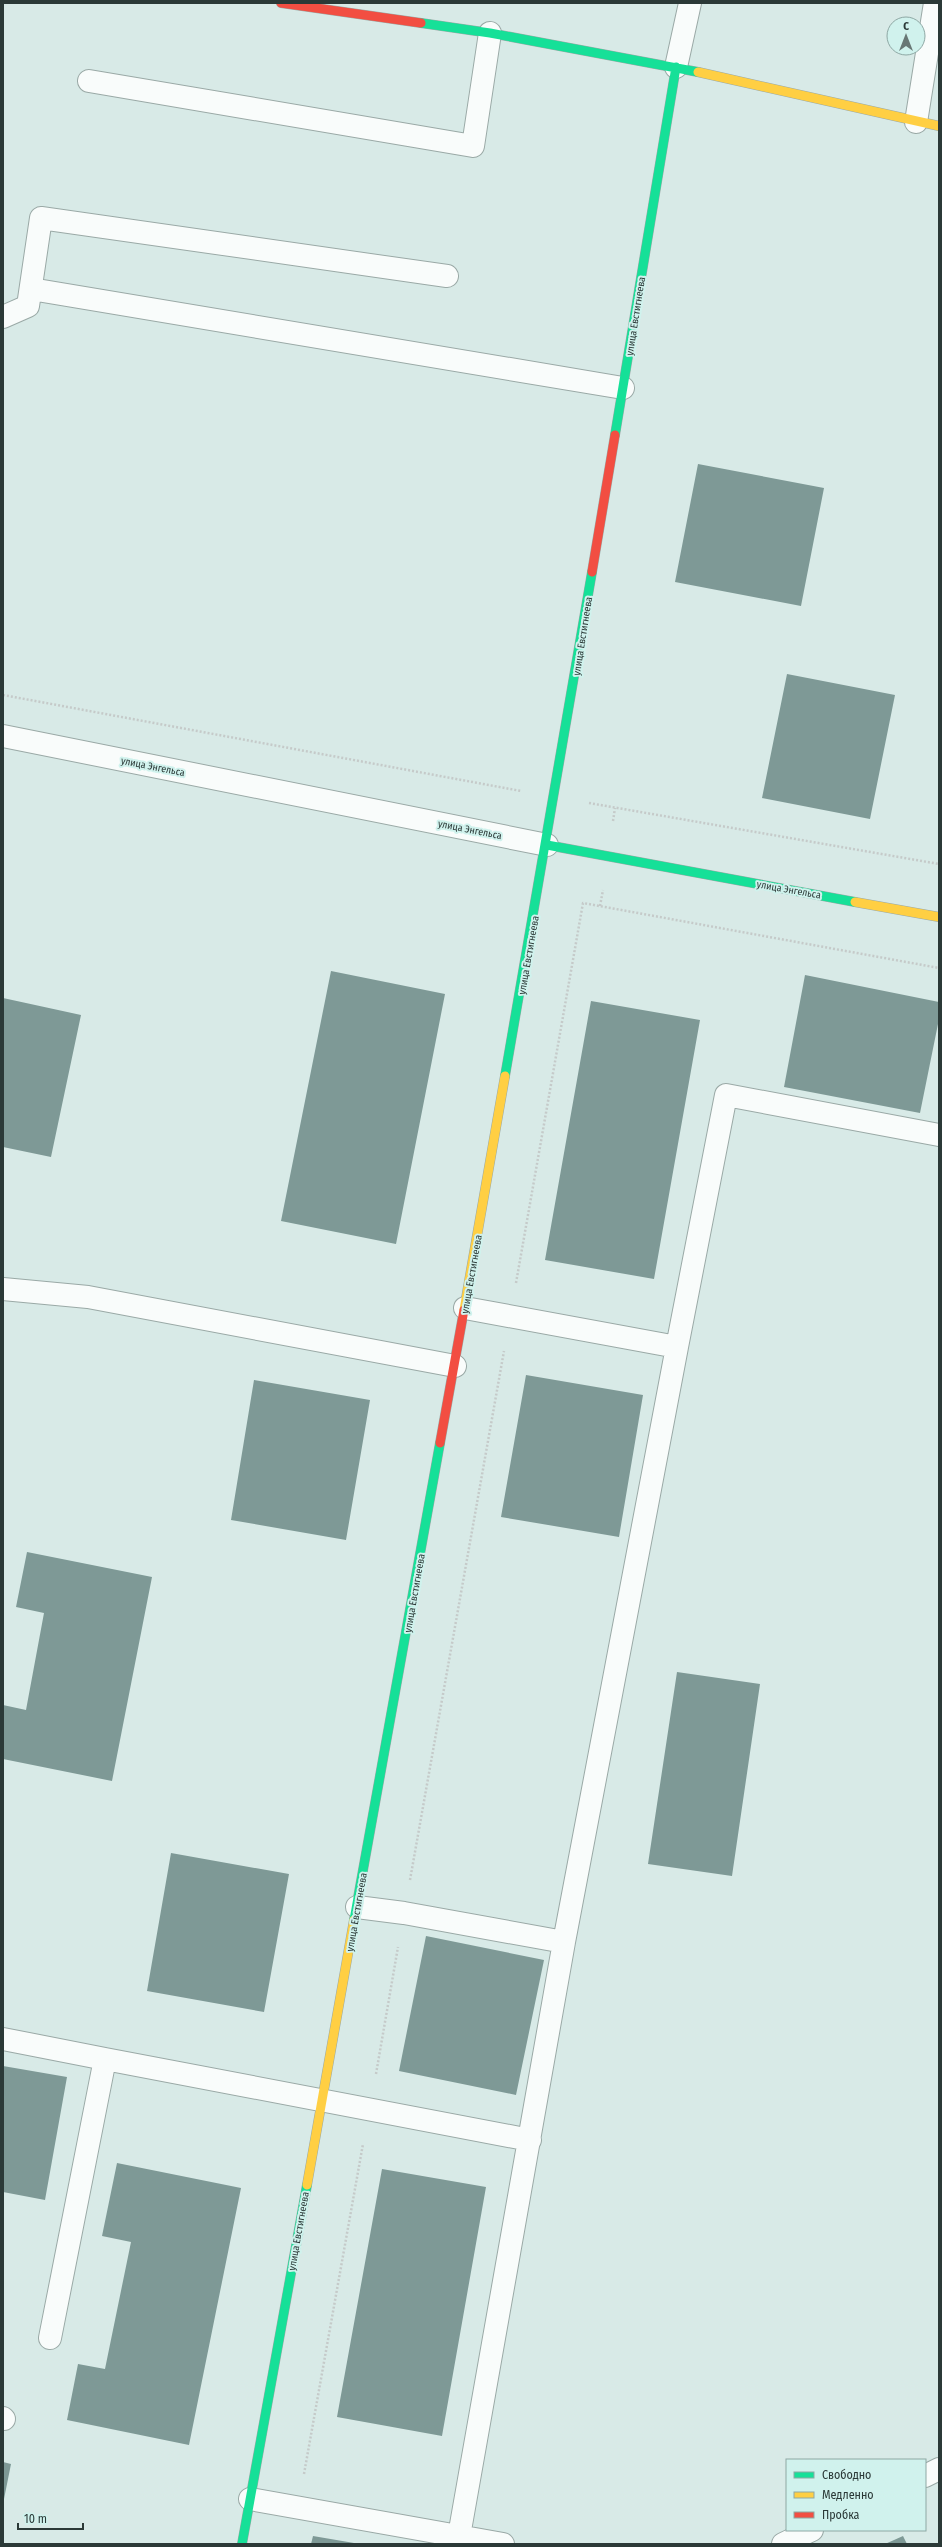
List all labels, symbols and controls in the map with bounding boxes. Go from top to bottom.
north arrow [886,16,926,56]
text: С [903,20,909,33]
street label: улица Евстигнеева [624,276,648,356]
street label: улица Евстигнеева [571,596,595,676]
street label: улица Энгельса [120,755,186,779]
street label: улица Энгельса [437,818,503,842]
street label: улица Энгельса [756,878,822,902]
street label: улица Евстигнеева [516,915,542,995]
street label: улица Евстигнеева [459,1234,485,1314]
street label: улица Евстигнеева [402,1553,428,1633]
street label: улица Евстигнеева [344,1872,370,1952]
street label: улица Евстигнеева [286,2191,312,2271]
legend [786,2459,926,2531]
text: Свободно [822,2468,871,2482]
text: Медленно [822,2488,874,2502]
scale bar [18,2505,83,2531]
text: Пробка [822,2508,860,2522]
text: 10 m [24,2512,47,2526]

